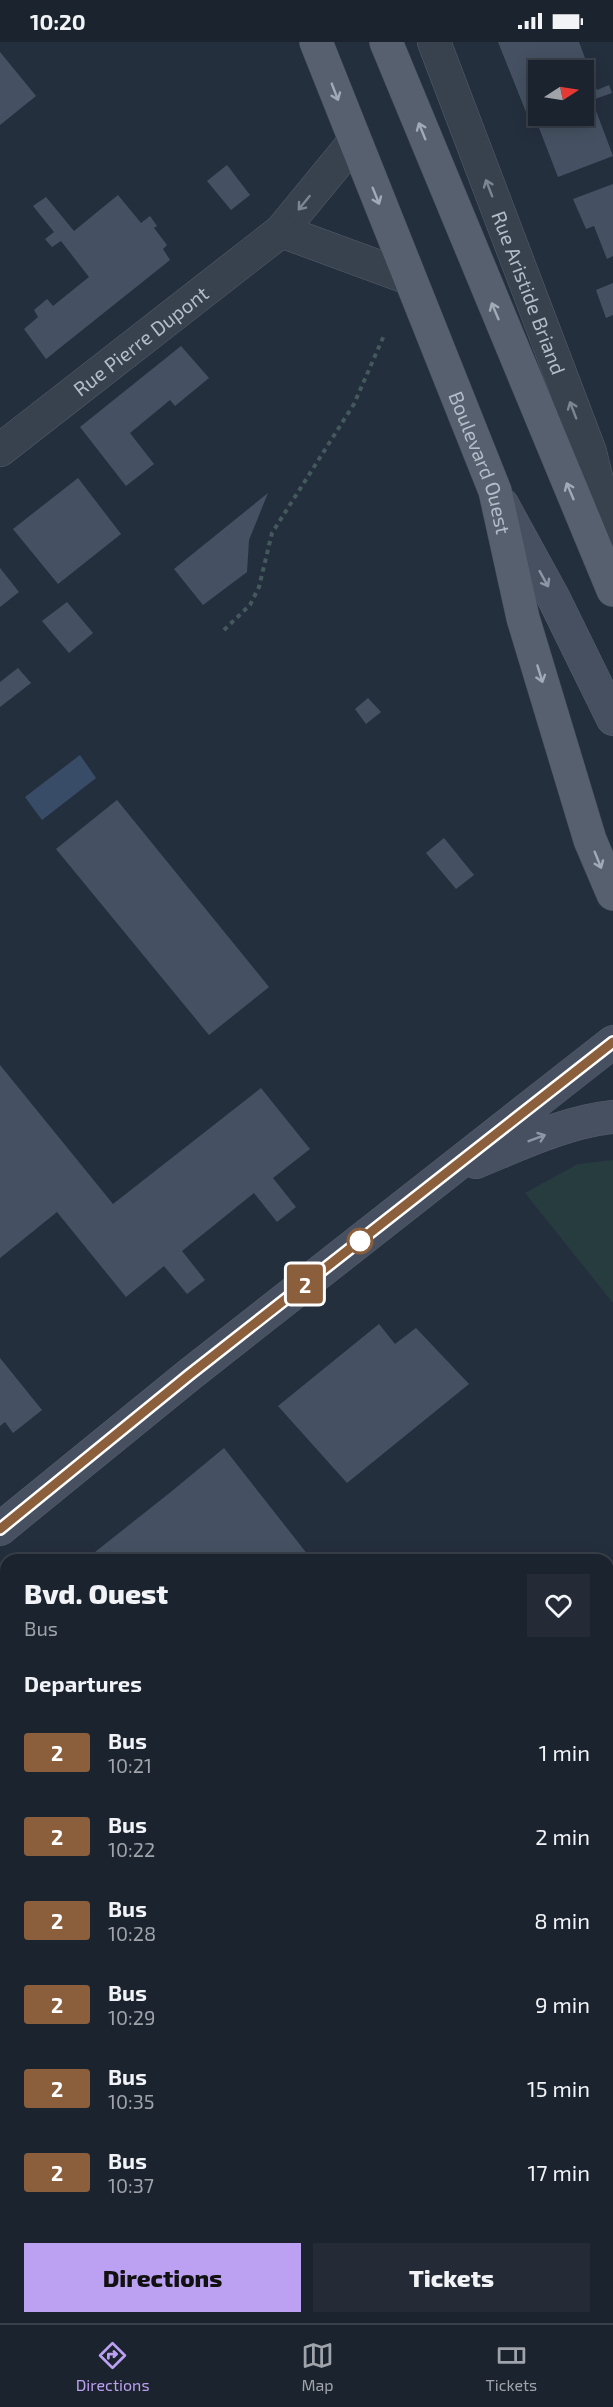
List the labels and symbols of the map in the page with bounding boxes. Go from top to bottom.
north arrow [528,60,594,126]
one-way arrow [330,82,341,101]
one-way arrow [416,122,427,140]
one-way arrow [483,179,494,198]
one-way arrow [371,186,382,205]
one-way arrow [297,195,310,211]
street label: Rue Aristide Briand [487,207,571,378]
street label: Rue Pierre Dupont [68,280,213,401]
one-way arrow [489,303,500,321]
street label: Boulevard Ouest [444,388,516,537]
one-way arrow [567,401,578,419]
one-way arrow [564,483,575,501]
one-way arrow [538,571,550,588]
one-way arrow [535,664,546,683]
one-way arrow [593,850,604,868]
one-way arrow [527,1132,546,1143]
unlabelled marker [347,1228,373,1254]
line badge: 2 [286,1264,324,1304]

